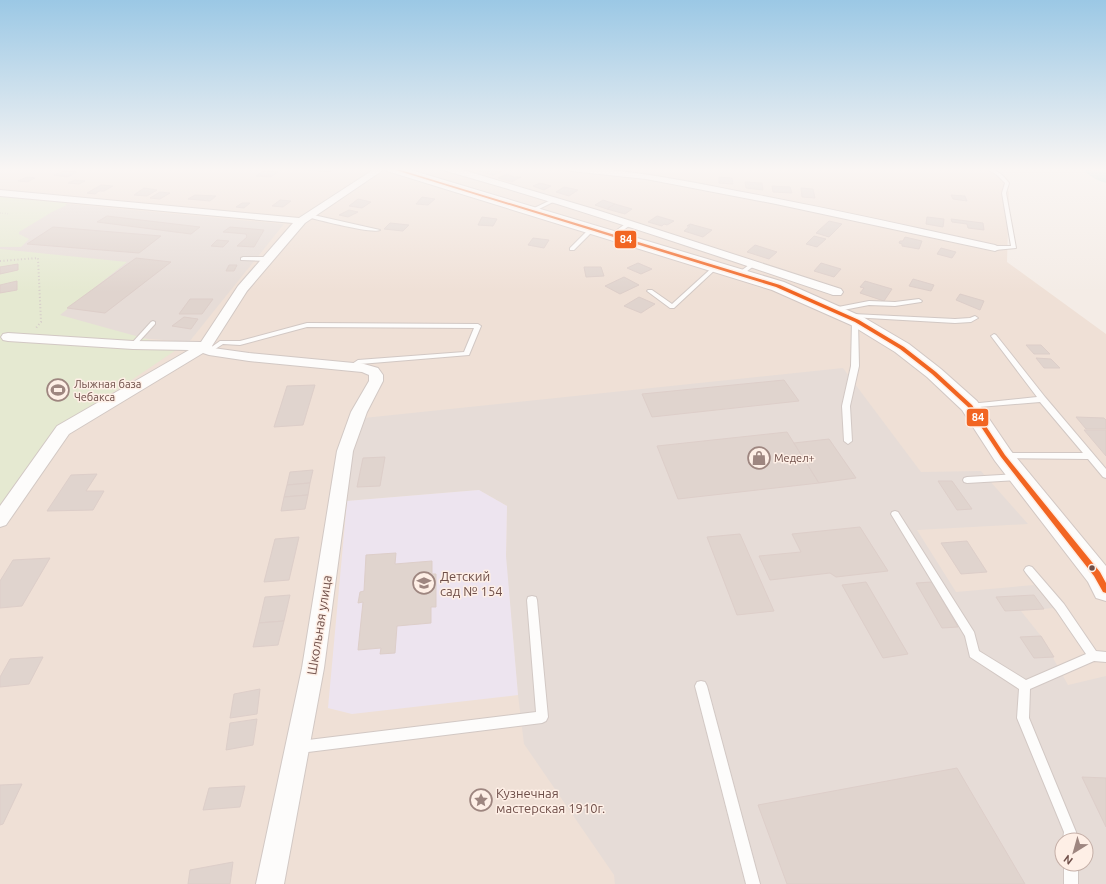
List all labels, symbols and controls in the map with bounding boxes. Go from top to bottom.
line badge: 84 [614,230,637,249]
text: 84 [620,233,632,245]
sports icon: Лыжная база Чебакса [45,377,71,403]
place label: Лыжная база Чебакса [74,378,141,403]
line badge: 84 [966,408,989,427]
text: 84 [972,411,984,423]
shop icon: Медел+ [746,445,772,471]
place label: Медел+ [774,452,815,464]
unlabelled marker [1087,563,1097,573]
place label: Детский сад № 154 [440,569,503,598]
school or university icon: Детский сад № 154 [411,570,437,596]
street label: Школьная улица [304,574,334,676]
place label: Кузнечная мастерская 1910г. [496,786,605,815]
place icon: Кузнечная мастерская 1910г. [468,787,494,813]
north arrow [1054,832,1094,872]
text: N [1061,853,1075,867]

